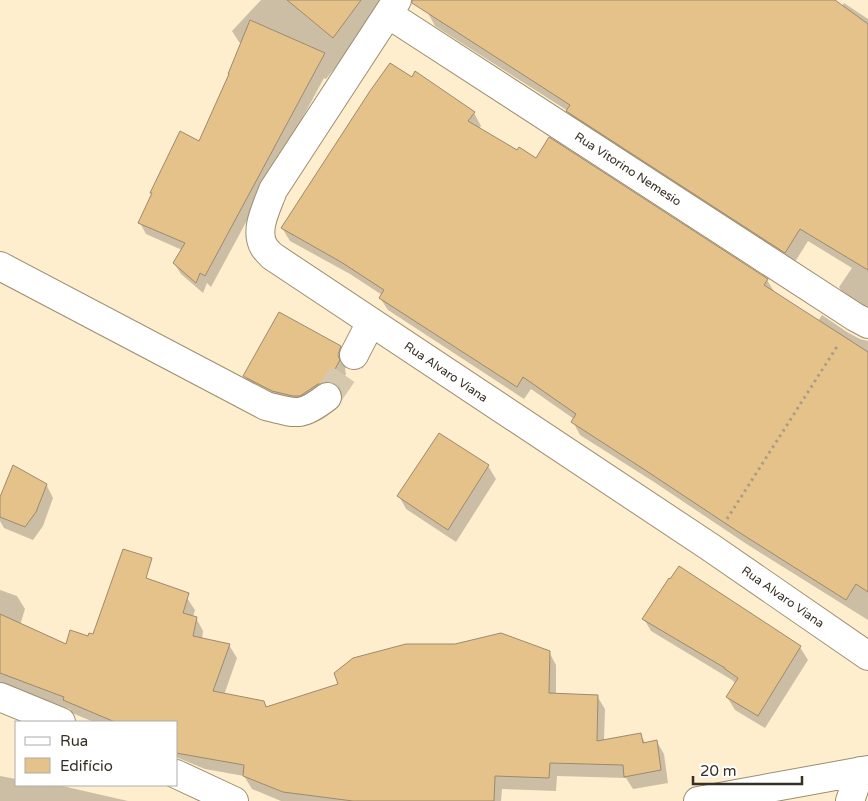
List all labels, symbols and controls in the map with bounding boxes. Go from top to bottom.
street label: Rua Vitorino Nemesio [572,129,684,209]
street label: Rua Alvaro Viana [402,339,490,405]
street label: Rua Alvaro Viana [739,563,827,631]
legend [15,721,178,786]
text: Rua [60,732,88,750]
scale bar [693,754,802,786]
text: Edifício [60,757,113,775]
text: 20 m [700,762,737,780]

